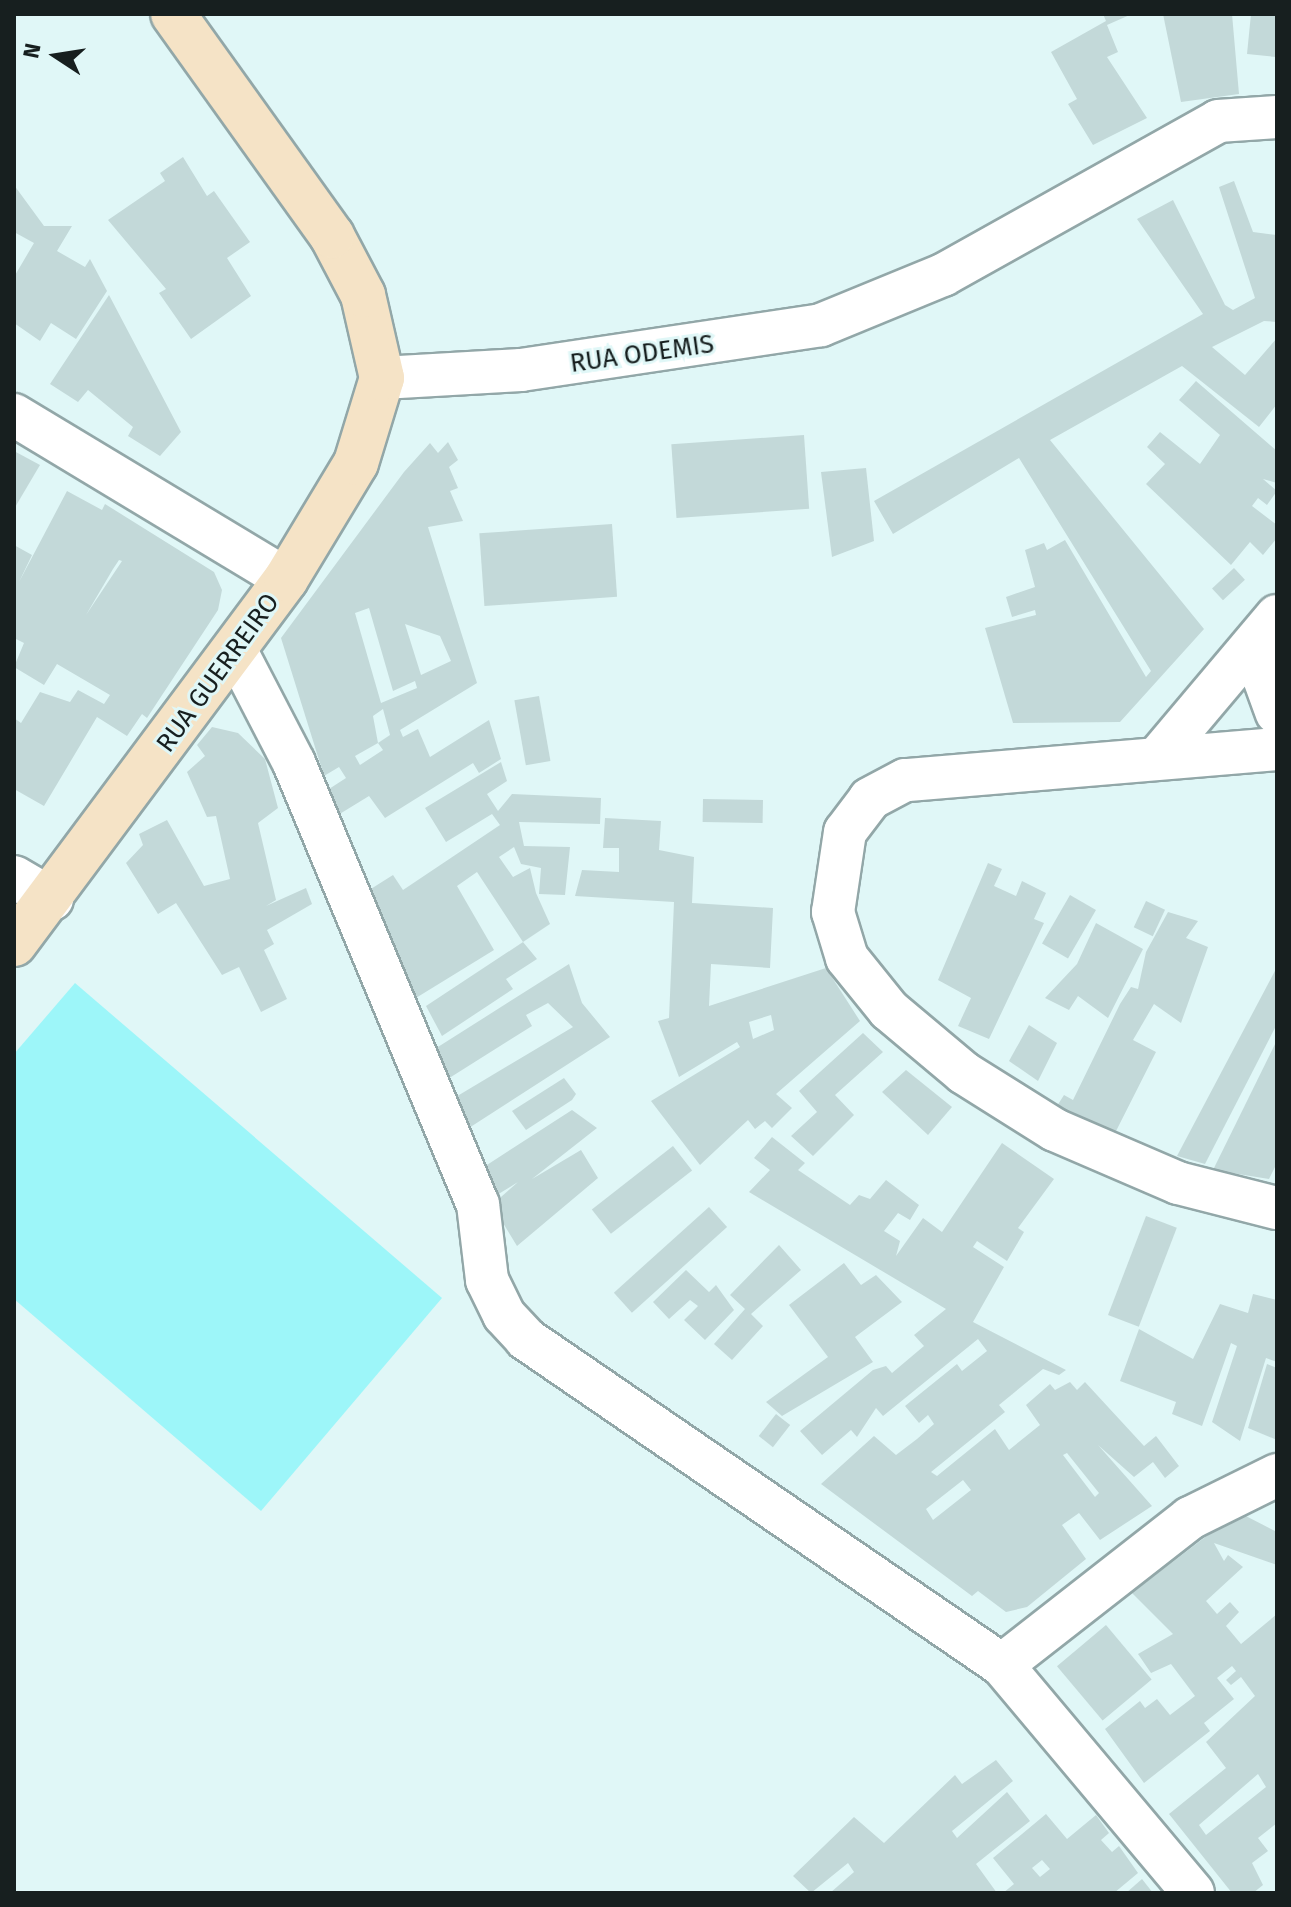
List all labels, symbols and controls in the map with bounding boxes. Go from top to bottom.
north arrow [16,16,96,96]
text: N [17,41,47,61]
street label: RUA ODEMIS [568,328,716,380]
street label: RUA GUERREIRO [150,588,286,758]

